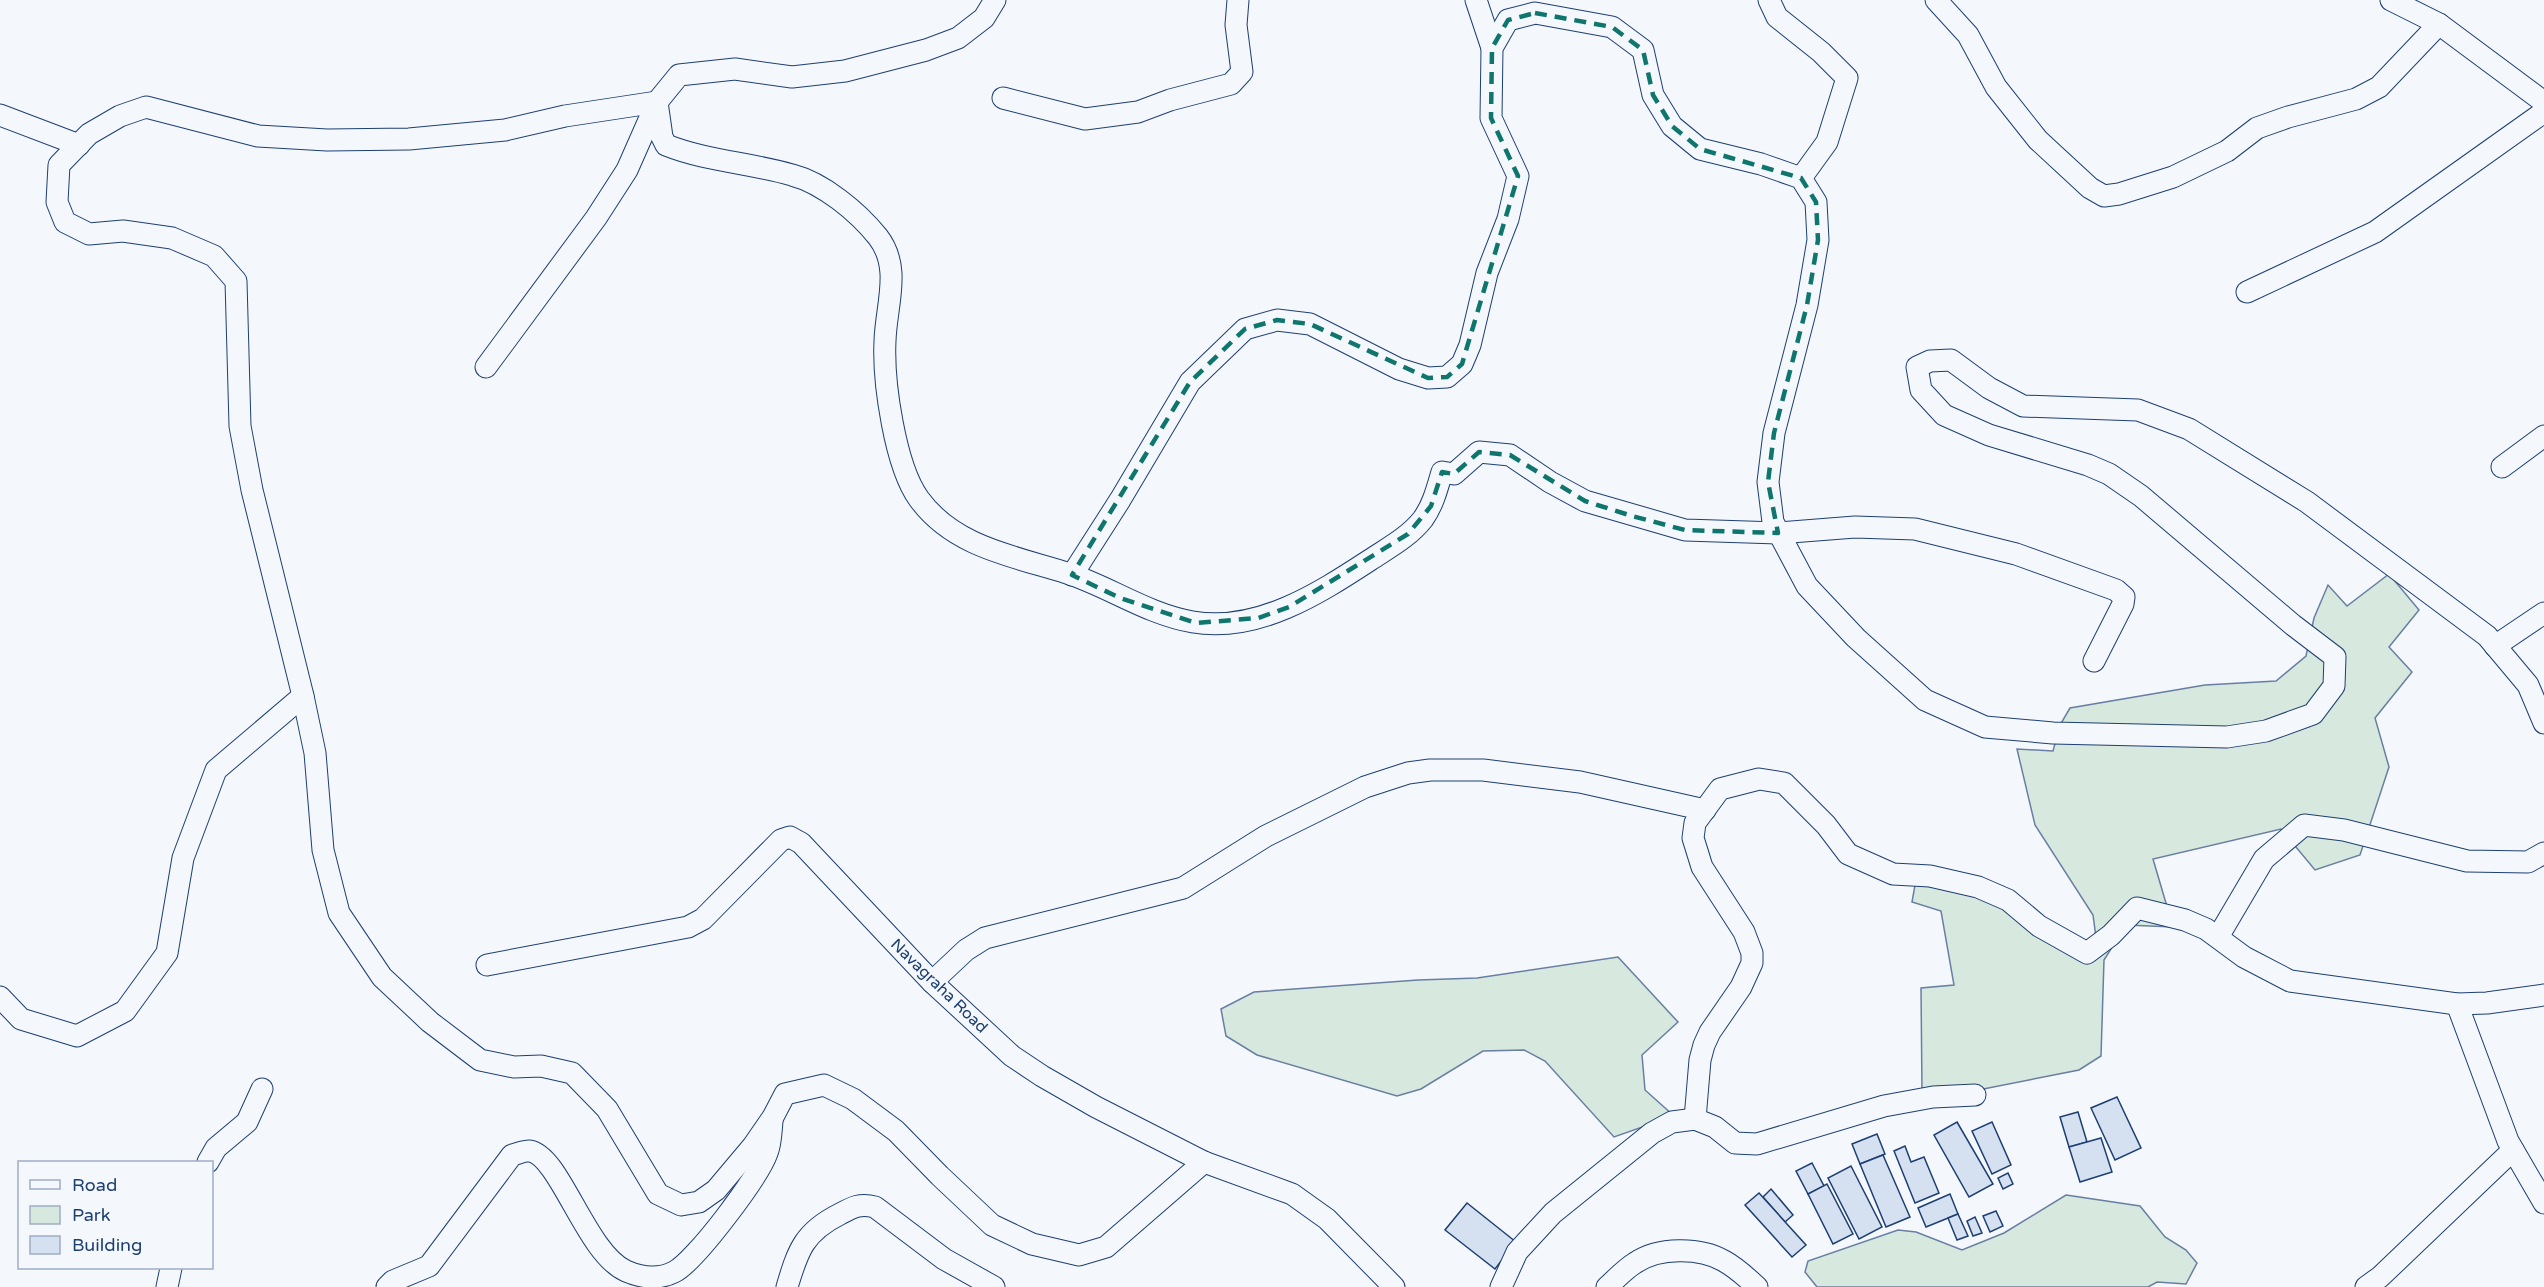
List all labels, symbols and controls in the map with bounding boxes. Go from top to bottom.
street label: Navagraha Road [886,935,992,1037]
legend [18,1161,213,1269]
text: Road [72,1174,117,1196]
text: Park [72,1204,111,1226]
text: Building [72,1234,142,1256]

